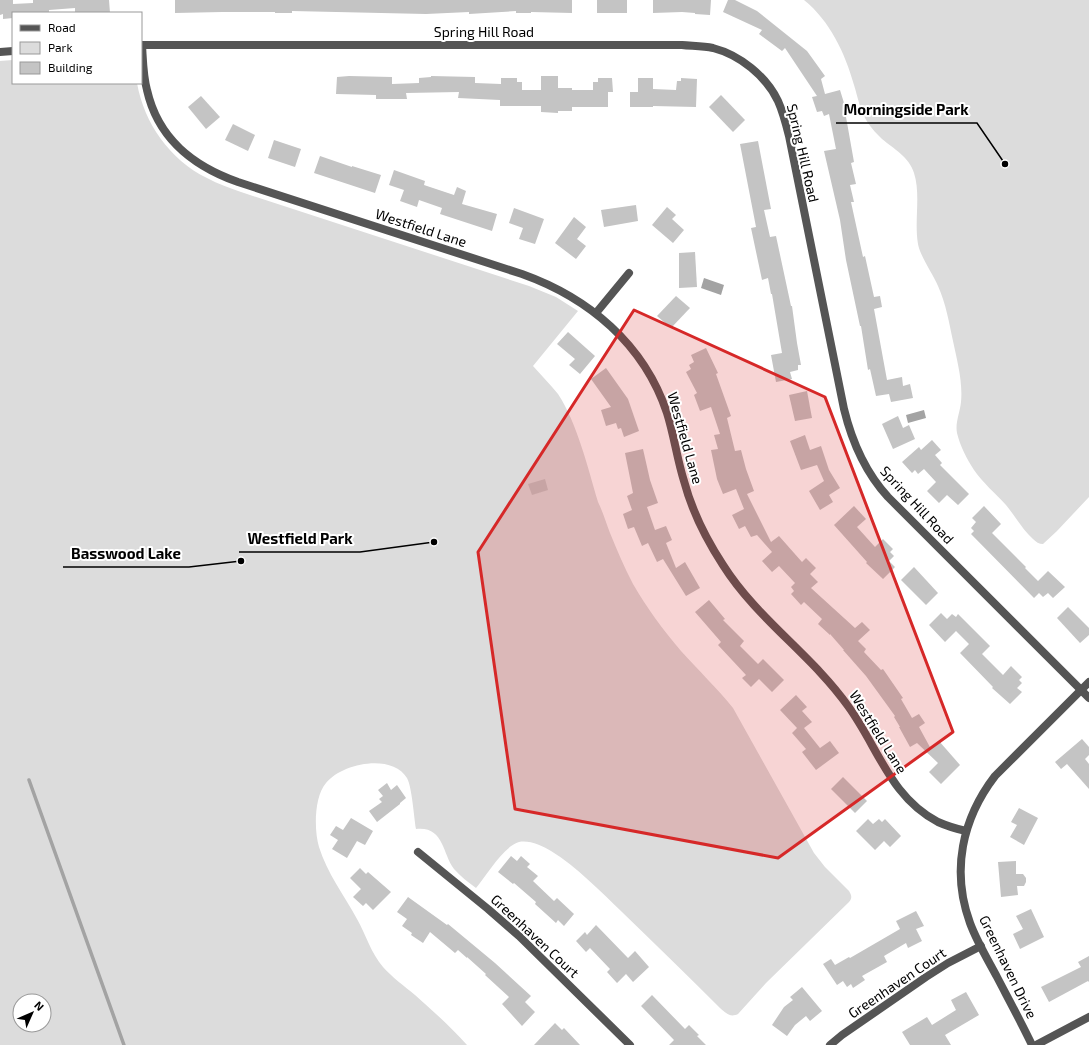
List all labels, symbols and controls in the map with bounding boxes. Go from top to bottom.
legend [12,12,142,84]
text: Road [48,20,76,34]
street label: Spring Hill Road [434,23,534,40]
text: Park [48,40,73,54]
text: Building [48,60,93,74]
callout: Morningside Park [836,96,977,123]
text: Morningside Park [843,100,969,118]
street label: Spring Hill Road [784,102,823,204]
street label: Westfield Lane [373,205,469,250]
street label: Westfield Lane [664,390,707,486]
street label: Spring Hill Road [877,462,958,547]
callout: Westfield Park [239,525,360,552]
text: Westfield Park [247,529,353,547]
callout: Basswood Lake [63,540,189,567]
text: Basswood Lake [71,544,181,562]
street label: Westfield Lane [846,687,911,776]
street label: Greenhaven Court [488,890,583,981]
street label: Greenhaven Drive [976,912,1041,1021]
street label: Greenhaven Court [845,944,949,1022]
north arrow [12,993,52,1033]
text: N [32,998,47,1013]

